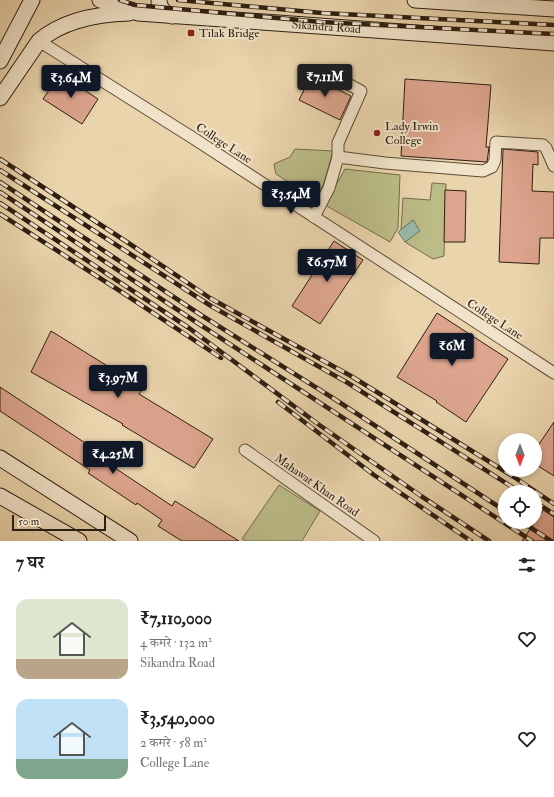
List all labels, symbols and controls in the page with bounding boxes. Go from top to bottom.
street label: Sikandra Road [291,17,362,37]
place label: Tilak Bridge [199,26,259,41]
marker: Tilak Bridge [186,28,196,38]
pin: ₹7.11M [292,64,358,98]
pin: ₹3.64M [38,65,104,99]
text: ₹7.11M [306,69,344,85]
text: ₹3.64M [51,70,92,86]
place label: Lady Irwin College [385,119,438,148]
street label: College Lane [193,120,255,167]
marker: Lady Irwin College [372,128,382,138]
pin: ₹3.54M [258,181,324,215]
text: ₹3.54M [271,186,311,202]
pin: ₹6.57M [294,249,360,283]
text: ₹6.57M [307,254,347,270]
street label: College Lane [464,296,526,343]
pin: ₹6M [433,333,471,367]
text: ₹6M [439,338,465,354]
pin: ₹3.97M [85,365,151,399]
text: ₹3.97M [98,370,138,386]
north arrow [498,433,542,477]
map controls [498,433,542,529]
pin: ₹4.25M [80,441,146,475]
text: ₹4.25M [92,446,134,462]
street label: Mahawat Khan Road [272,451,362,520]
button: locate [498,485,542,529]
scale bar [12,513,106,532]
text: 50 m [18,515,39,528]
text: 7 घर [16,552,44,573]
icon: filters [516,554,538,576]
text: ₹7,110,000 [140,608,212,629]
icon: home [48,615,96,663]
icon: heart [516,628,538,650]
text: 4 कमरे · 132 m² [140,635,212,651]
text: Sikandra Road [140,655,215,671]
text: ₹3,540,000 [140,708,215,729]
icon: home [48,715,96,763]
icon: heart [516,728,538,750]
text: 2 कमरे · 58 m² [140,735,207,751]
text: College Lane [140,755,209,771]

